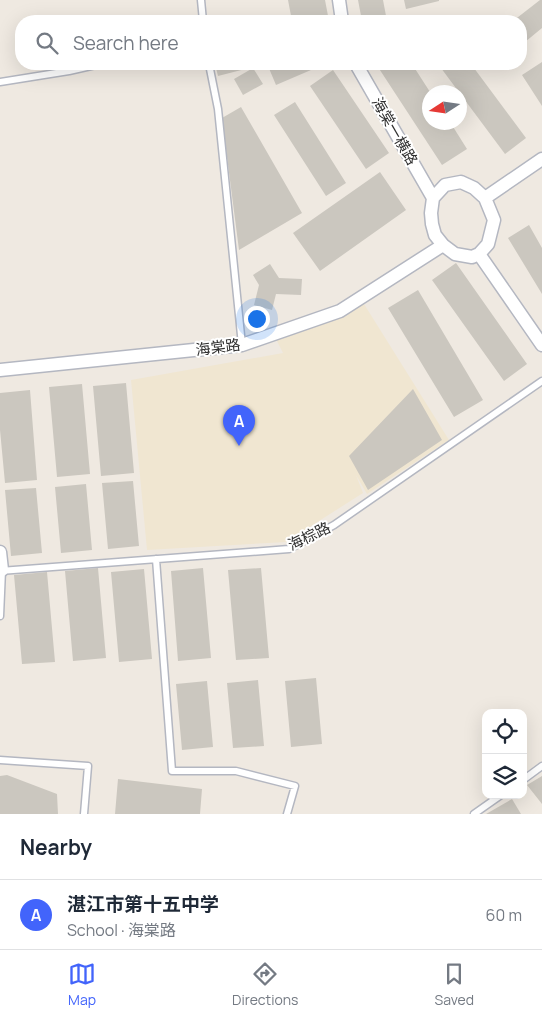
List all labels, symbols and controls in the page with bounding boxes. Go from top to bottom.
search box [15,15,527,70]
icon: search [33,29,61,57]
text: Search here [73,30,179,56]
north arrow [422,85,467,130]
street label: 海棠一横路 [367,93,423,169]
your location [244,306,270,332]
street label: 海棠路 [194,334,242,360]
pin: A [223,405,255,446]
street label: 海棕路 [284,517,334,555]
map controls [482,709,527,799]
button: locate [482,709,527,754]
button: layers [482,754,527,799]
text: Nearby [20,833,92,861]
text: 湛江市第十五中学 [67,891,219,917]
text: A [31,904,41,926]
text: 60 m [486,904,522,926]
text: School · 海棠路 [67,919,176,941]
tab: Map [68,960,96,1009]
tab: Directions [232,960,298,1009]
tab: Saved [435,960,474,1009]

